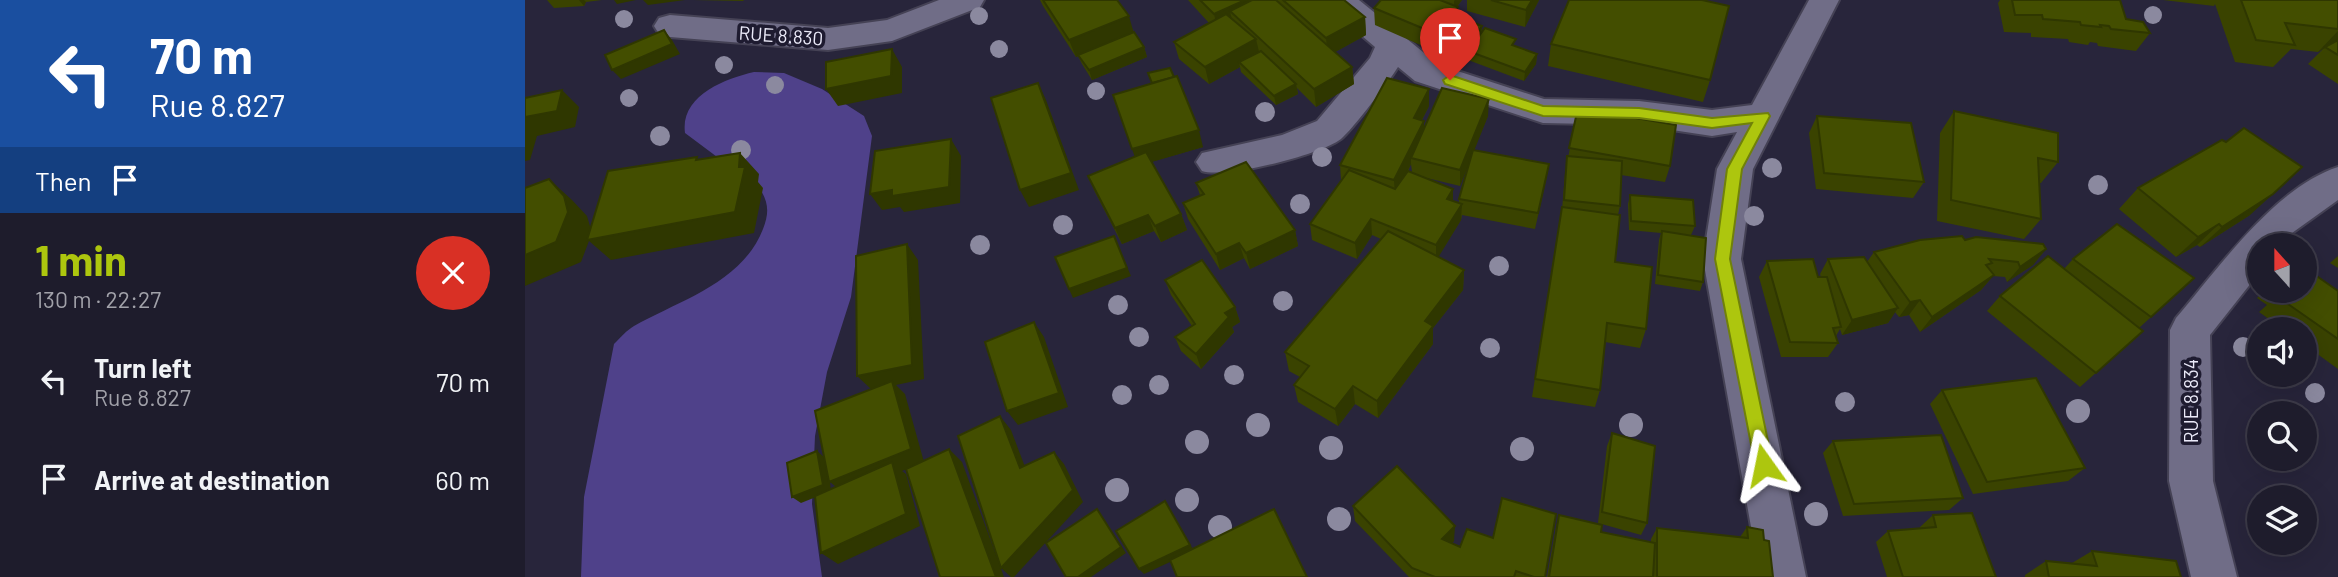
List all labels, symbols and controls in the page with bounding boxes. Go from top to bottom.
pin [1420,8,1480,80]
icon: arrive [1431,19,1469,57]
street label: RUE 8.830 [738,21,824,49]
text: 70 m [150,25,253,84]
icon: left [35,28,126,119]
text: Rue 8.827 [150,85,285,123]
icon: arrive [106,161,144,199]
text: Then [35,165,92,196]
north arrow [2247,233,2317,303]
map controls [2247,233,2317,555]
text: 1 min [35,234,127,284]
button: close [416,236,490,310]
text: 130 m · 22:27 [35,285,161,313]
button: sound [2247,317,2317,387]
text: Turn left [94,352,192,383]
street label: RUE 8.834 [2179,359,2202,443]
icon: left [35,362,73,400]
text: 70 m [436,366,490,397]
text: Rue 8.827 [94,383,191,411]
button: search [2247,401,2317,471]
position arrow [1727,428,1801,502]
icon: arrive [35,460,73,498]
text: Arrive at destination [94,464,330,495]
text: 60 m [435,464,490,495]
button: layers [2247,485,2317,555]

